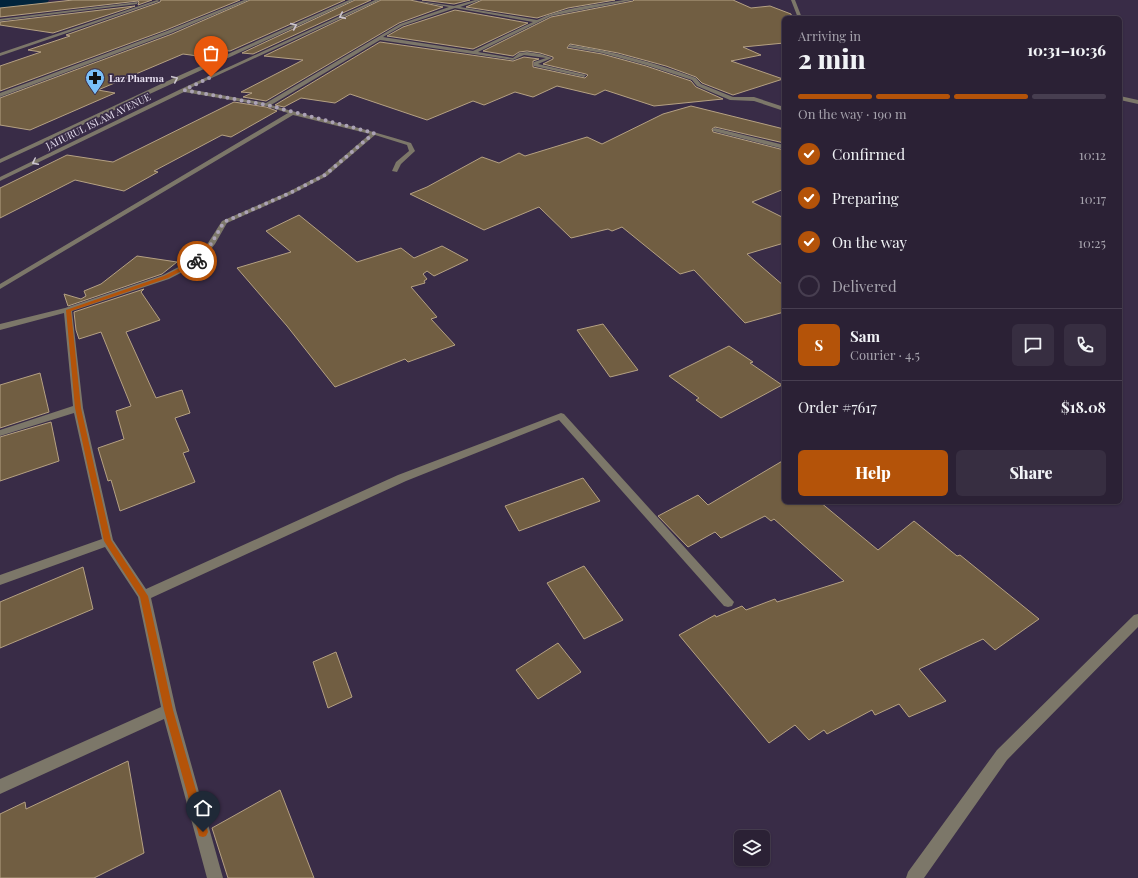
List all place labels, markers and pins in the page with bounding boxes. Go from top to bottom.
pin [194,36,228,77]
pharmacy icon: Laz Pharma [84,67,106,95]
place label: Laz Pharma [109,71,165,85]
pin [186,791,220,832]

